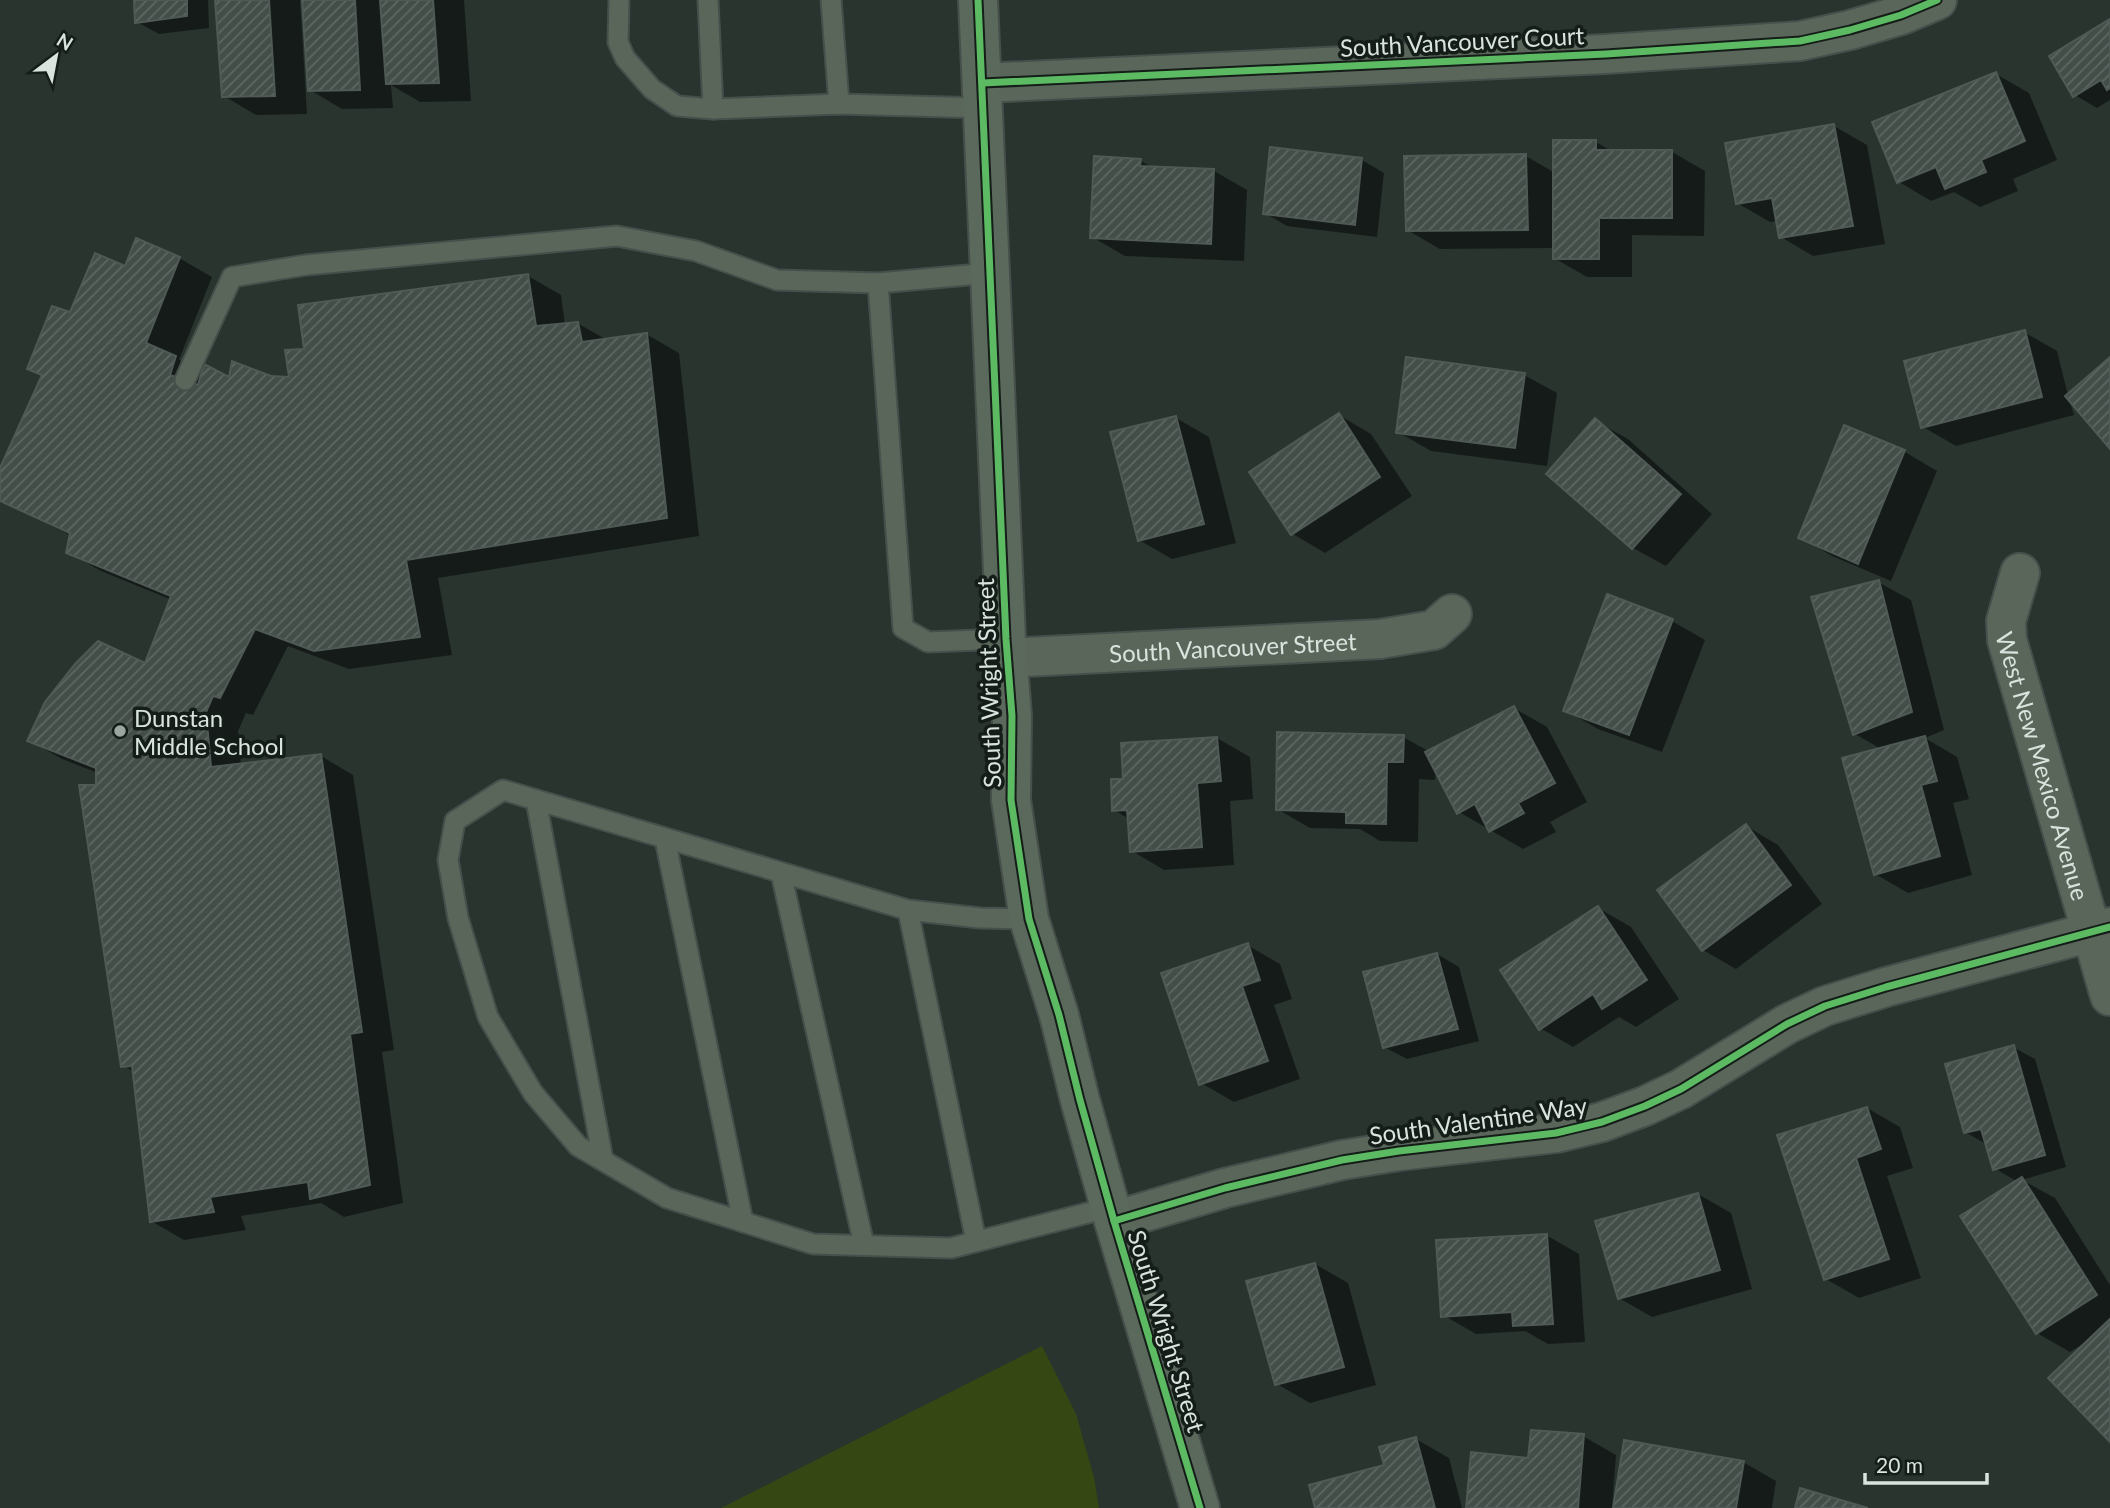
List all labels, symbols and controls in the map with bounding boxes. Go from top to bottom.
street label: South Vancouver Court [1339,20,1585,62]
north arrow [21,21,91,91]
text: N [53,28,78,55]
street label: South Wright Street [970,577,1006,788]
street label: South Vancouver Street [1108,626,1358,667]
street label: West New Mexico Avenue [1991,628,2096,904]
place label: Dunstan Middle School [134,703,284,760]
marker: Dunstan Middle School [112,723,128,739]
street label: South Valentine Way [1367,1090,1589,1150]
street label: South Wright Street [1122,1226,1212,1436]
scale bar [1865,1442,1988,1486]
text: 20 m [1876,1452,1923,1477]

